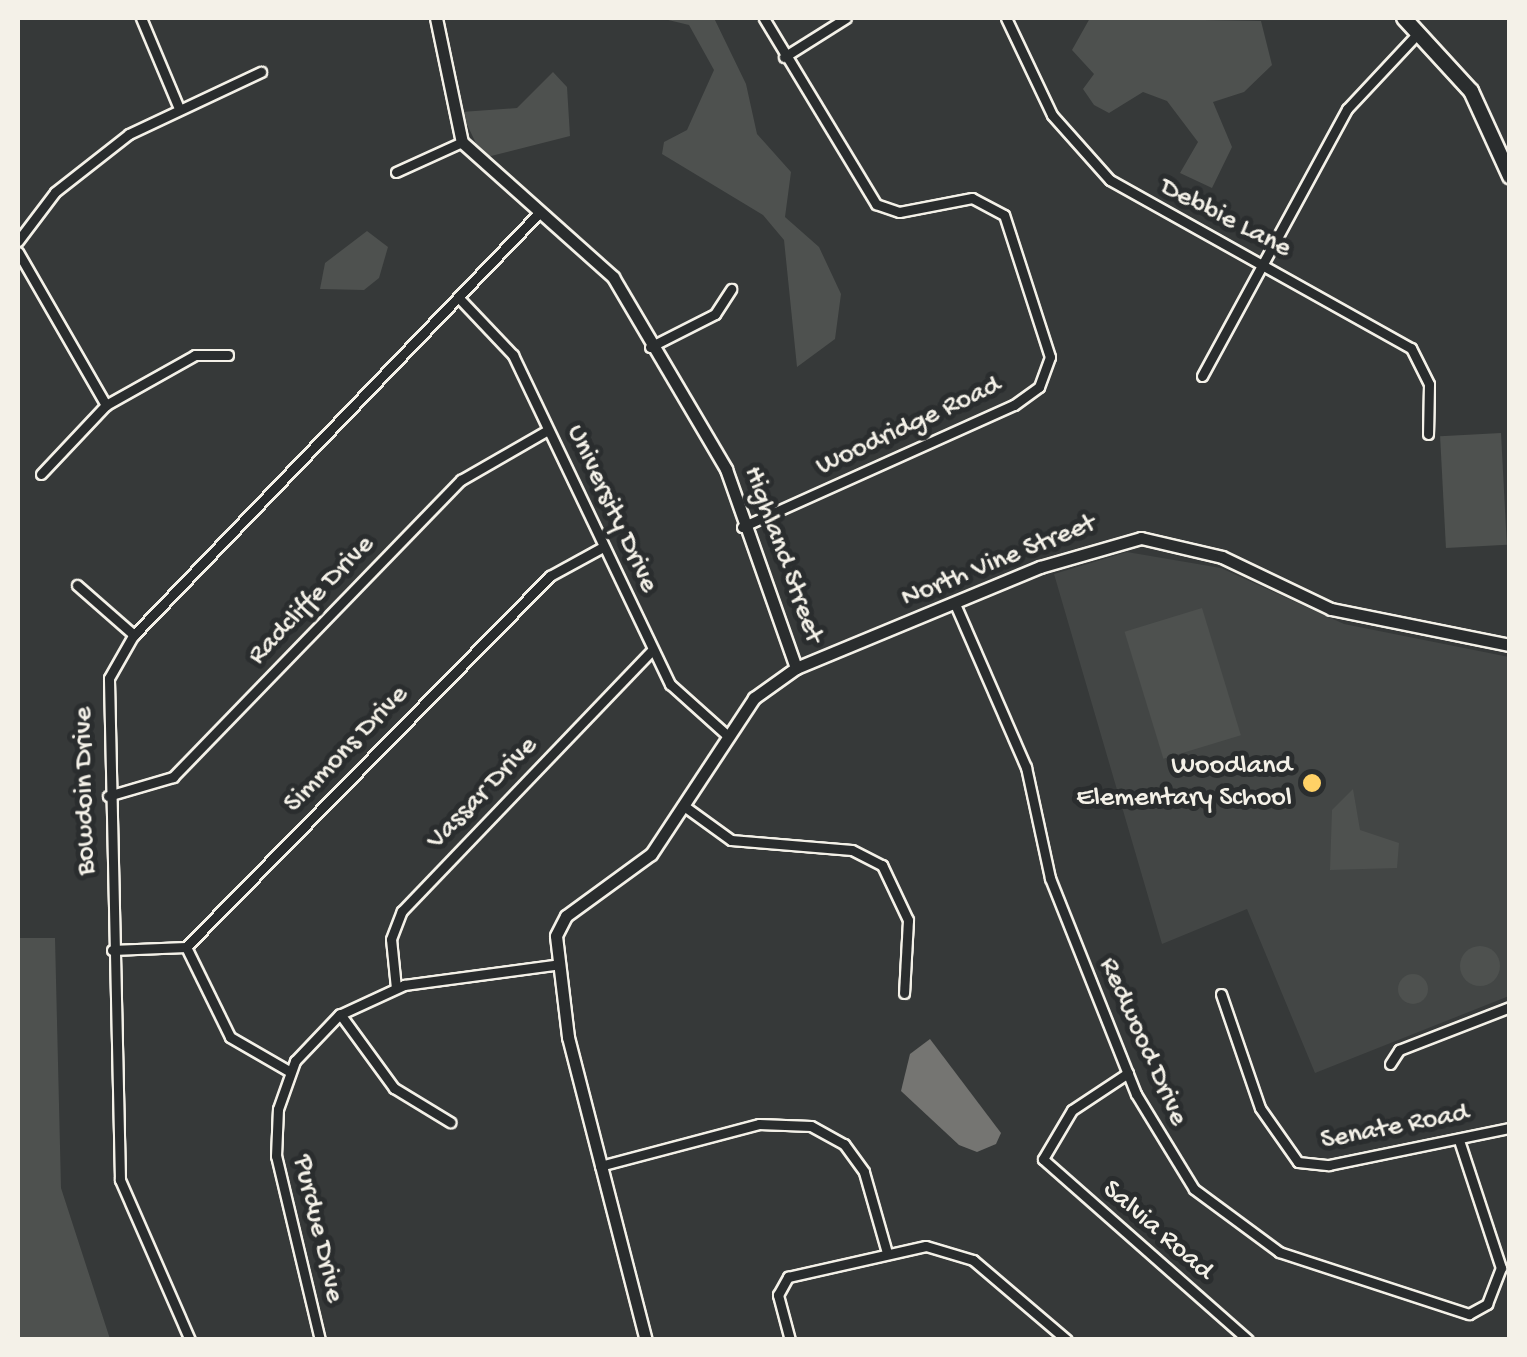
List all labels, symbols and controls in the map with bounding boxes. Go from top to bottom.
street label: Debbie Lane [1154,172,1296,266]
street label: Woodridge Road [811,370,1007,484]
street label: University Drive [557,420,665,598]
street label: Highland Street [734,462,830,648]
street label: North Vine Street [897,508,1101,616]
street label: Radcliffe Drive [242,529,382,673]
street label: Simmons Drive [278,679,416,821]
street label: Bowdoin Drive [68,706,104,876]
street label: Vassar Drive [421,730,545,858]
place label: Woodland Elementary School [1076,750,1292,816]
marker: Woodland Elementary School [1301,772,1323,794]
street label: Redwood Drive [1090,953,1194,1131]
street label: Senate Road [1318,1097,1472,1159]
street label: Purdue Drive [284,1152,350,1306]
street label: Salvia Road [1094,1174,1220,1288]

